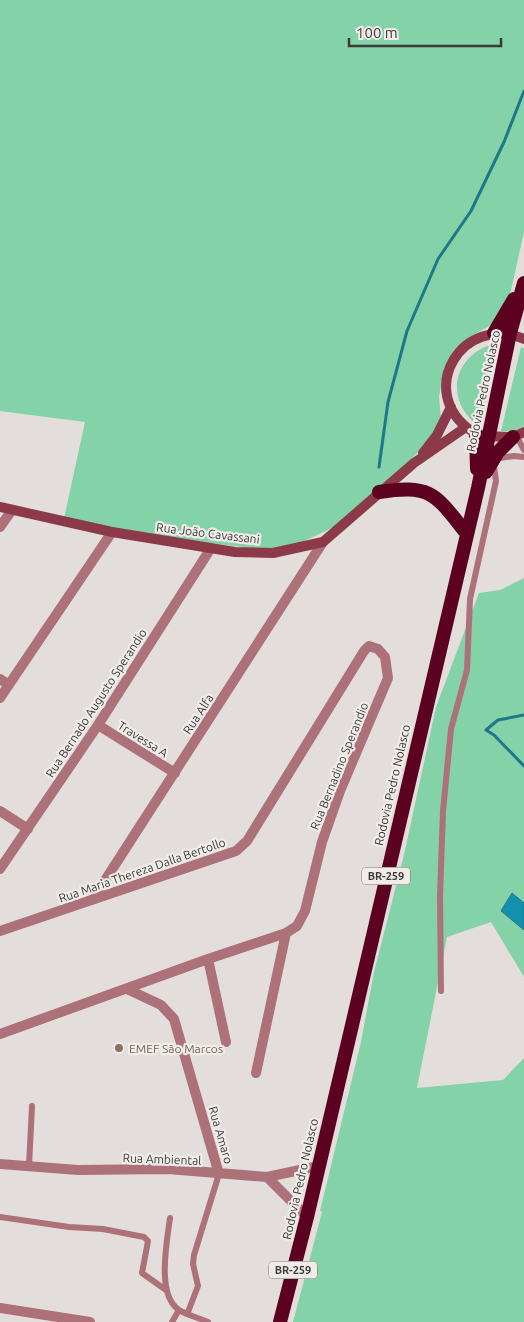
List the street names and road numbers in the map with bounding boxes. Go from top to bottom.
street label: Rodovia Pedro Nolasco [464,329,502,453]
street label: Rua João Cavassani [156,520,260,546]
street label: Rua Bernado Augusto Sperandio [43,626,149,780]
street label: Rua Alfa [180,692,216,736]
street label: Rua Bernadino Sperandio [307,700,371,832]
street label: Travessa A [116,719,171,760]
street label: Rodovia Pedro Nolasco [372,723,412,847]
street label: Rua Maria Thereza Dalla Bertollo [57,835,227,905]
road number: BR-259 [362,868,410,884]
street label: Rua Amaro [207,1105,235,1165]
street label: Rodovia Pedro Nolasco [280,1117,320,1241]
street label: Rua Ambiental [122,1151,202,1167]
road number: BR-259 [269,1262,317,1278]

